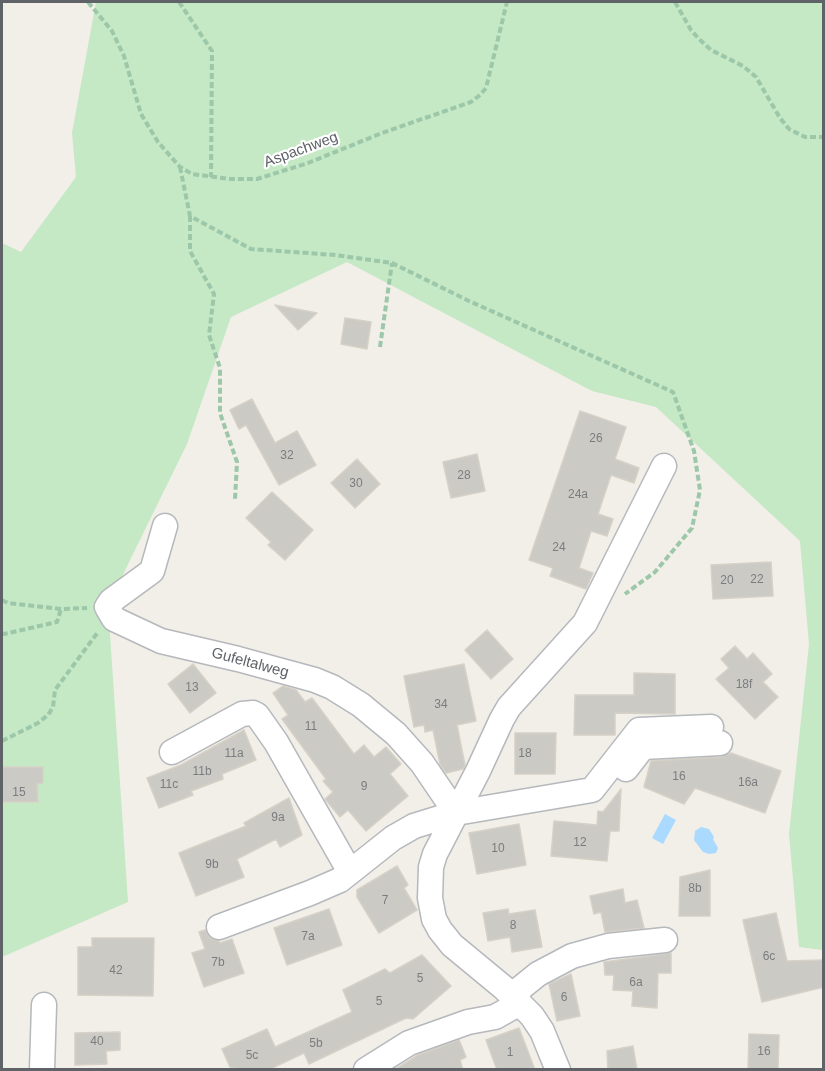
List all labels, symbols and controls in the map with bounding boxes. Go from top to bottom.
street label: Aspachweg [261,128,341,172]
house number: 26 [589,432,603,446]
house number: 32 [280,449,294,463]
house number: 28 [457,469,471,483]
house number: 30 [349,477,363,491]
house number: 24a [568,488,588,502]
house number: 24 [552,541,566,555]
house number: 22 [750,573,764,587]
house number: 20 [720,574,734,588]
street label: Gufeltalweg [209,644,291,682]
house number: 18f [736,678,752,692]
house number: 13 [185,681,199,695]
house number: 34 [434,698,448,712]
house number: 11 [305,720,317,734]
house number: 11a [224,747,244,761]
house number: 18 [518,747,532,761]
house number: 11b [192,765,212,779]
house number: 16 [672,770,686,784]
house number: 16a [738,776,758,790]
house number: 11c [160,778,178,792]
house number: 9 [361,780,367,794]
house number: 15 [12,786,26,800]
house number: 9a [271,811,285,825]
house number: 12 [573,836,587,850]
house number: 10 [491,842,505,856]
house number: 9b [205,858,219,872]
house number: 8b [688,882,702,896]
house number: 7 [382,894,388,908]
house number: 8 [510,919,516,933]
house number: 7a [301,930,315,944]
house number: 6c [763,950,775,964]
house number: 7b [211,956,225,970]
house number: 42 [109,964,123,978]
house number: 5 [417,972,423,986]
house number: 6a [629,976,643,990]
house number: 6 [561,991,567,1005]
house number: 5 [376,995,382,1009]
house number: 40 [90,1035,104,1049]
house number: 5b [309,1037,323,1051]
house number: 16 [757,1045,771,1059]
house number: 1 [507,1046,513,1060]
house number: 5c [246,1049,258,1063]

